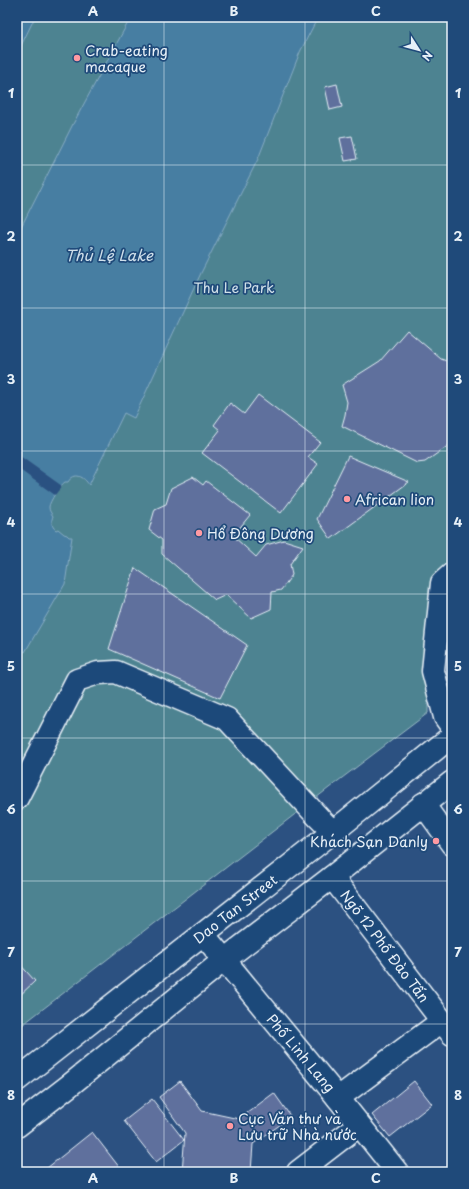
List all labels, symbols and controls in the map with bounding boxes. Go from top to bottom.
text: A [88,1,98,20]
text: B [230,1,239,20]
text: C [371,1,381,20]
north arrow [399,30,439,70]
place label: Crab-eating macaque [85,40,168,77]
text: N [418,48,437,65]
marker: Crab-eating macaque [72,53,82,63]
text: 1 [8,83,14,102]
text: 1 [455,83,461,102]
text: 2 [6,226,16,245]
text: 2 [453,226,463,245]
water label: Thủ Lệ Lake [65,243,154,266]
park label: Thu Le Park [193,277,275,298]
text: 3 [7,369,16,388]
text: 3 [454,369,463,388]
place label: African lion [355,489,434,510]
marker: African lion [342,494,352,504]
text: 4 [7,512,16,531]
text: 4 [454,512,463,531]
place label: Hổ Đông Dương [207,523,314,544]
marker: Hổ Đông Dương [194,528,204,538]
text: 5 [7,656,15,675]
text: 5 [454,656,462,675]
text: 6 [6,799,16,818]
text: 6 [453,799,463,818]
place label: Khách Sạn Danly [310,831,428,852]
marker: Khách Sạn Danly [431,836,441,846]
street label: Dao Tan Street [189,870,281,948]
street label: Ngõ 12 Phố Đào Tấn [336,885,434,1007]
text: 7 [7,942,15,961]
text: 7 [454,942,462,961]
street label: Phố Linh Lang [262,1009,340,1097]
text: 8 [7,1085,15,1104]
text: 8 [454,1085,462,1104]
place label: Cục Văn thư và Lưu trữ Nhà nước [238,1108,357,1145]
marker: Cục Văn thư và Lưu trữ Nhà nước [225,1121,235,1131]
text: A [88,1168,98,1187]
text: B [230,1168,239,1187]
text: C [371,1168,381,1187]

